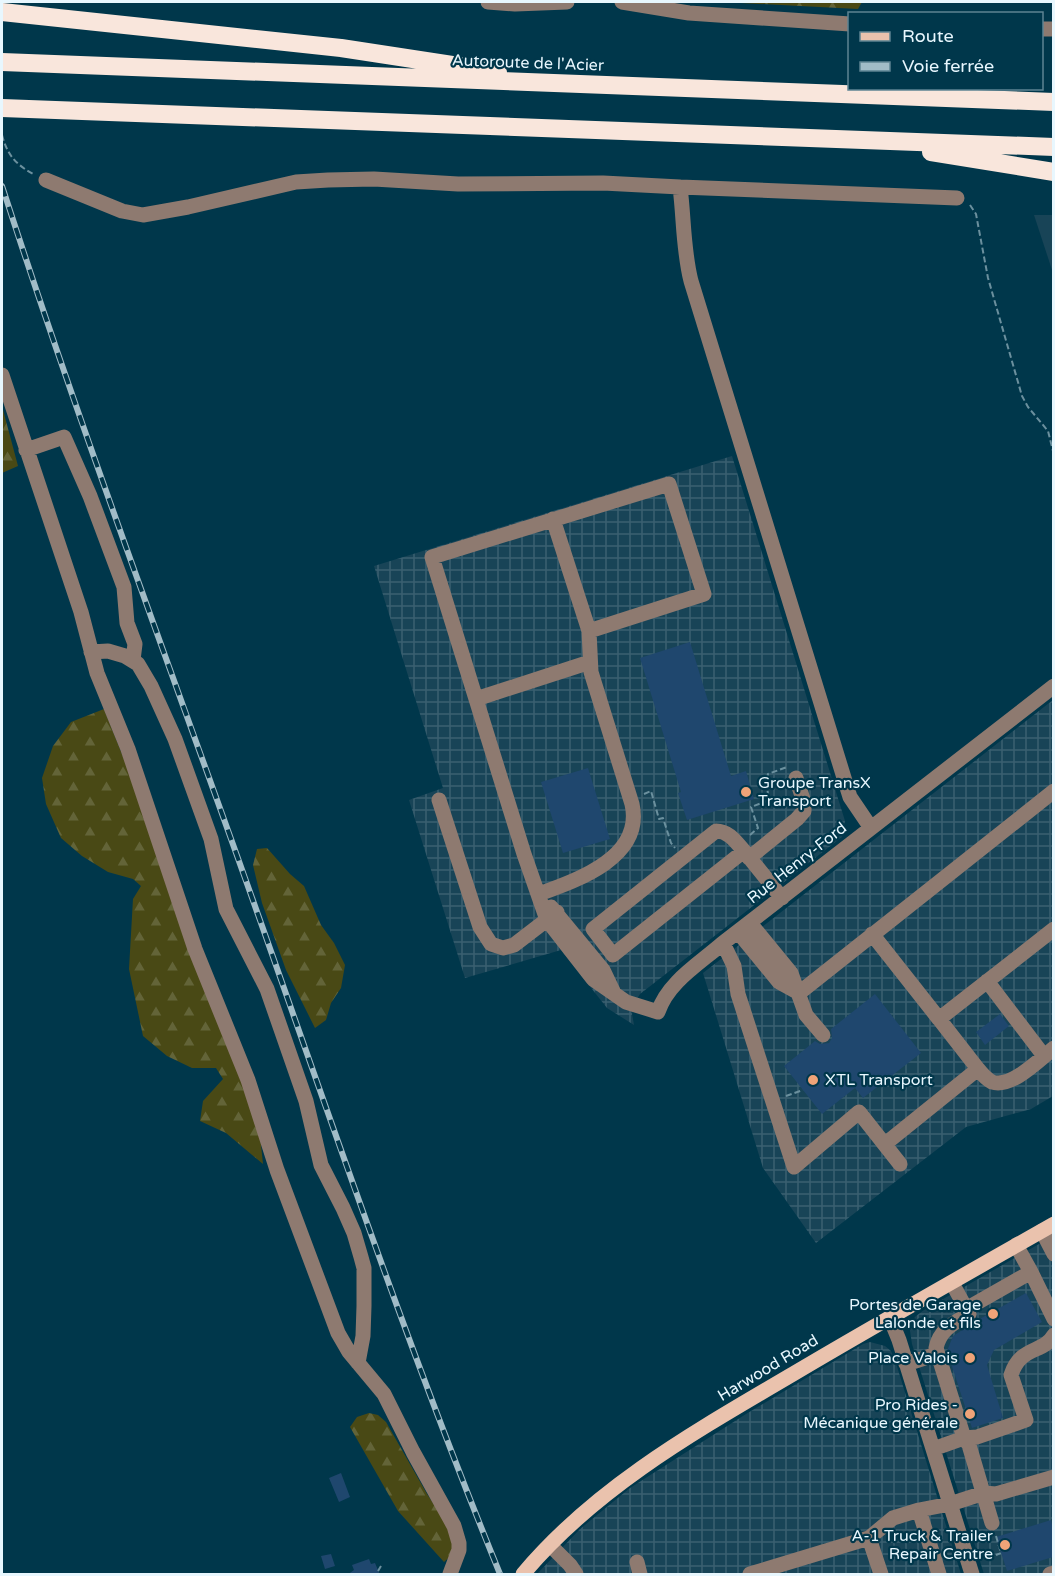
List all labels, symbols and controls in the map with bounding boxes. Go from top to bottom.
legend [848,12,1043,90]
text: Route [902,25,954,47]
street label: Autoroute de l'Acier [452,50,605,76]
text: Voie ferrée [902,55,994,77]
place label: Groupe TransX Transport [758,773,871,811]
marker: Groupe TransX Transport [739,785,753,799]
street label: Rue Henry-Ford [743,818,851,908]
place label: XTL Transport [825,1070,933,1090]
marker: XTL Transport [806,1073,820,1087]
place label: Portes de Garage Lalonde et fils [849,1295,981,1333]
marker: Portes de Garage Lalonde et fils [986,1307,1000,1321]
street label: Harwood Road [714,1330,822,1406]
place label: Place Valois [868,1348,958,1368]
marker: Place Valois [963,1351,977,1365]
place label: Pro Rides - Mécanique générale [803,1395,958,1433]
marker: Pro Rides - Mécanique générale [963,1407,977,1421]
place label: A-1 Truck & Trailer Repair Centre [852,1526,994,1564]
marker: A-1 Truck & Trailer Repair Centre [998,1538,1012,1552]

